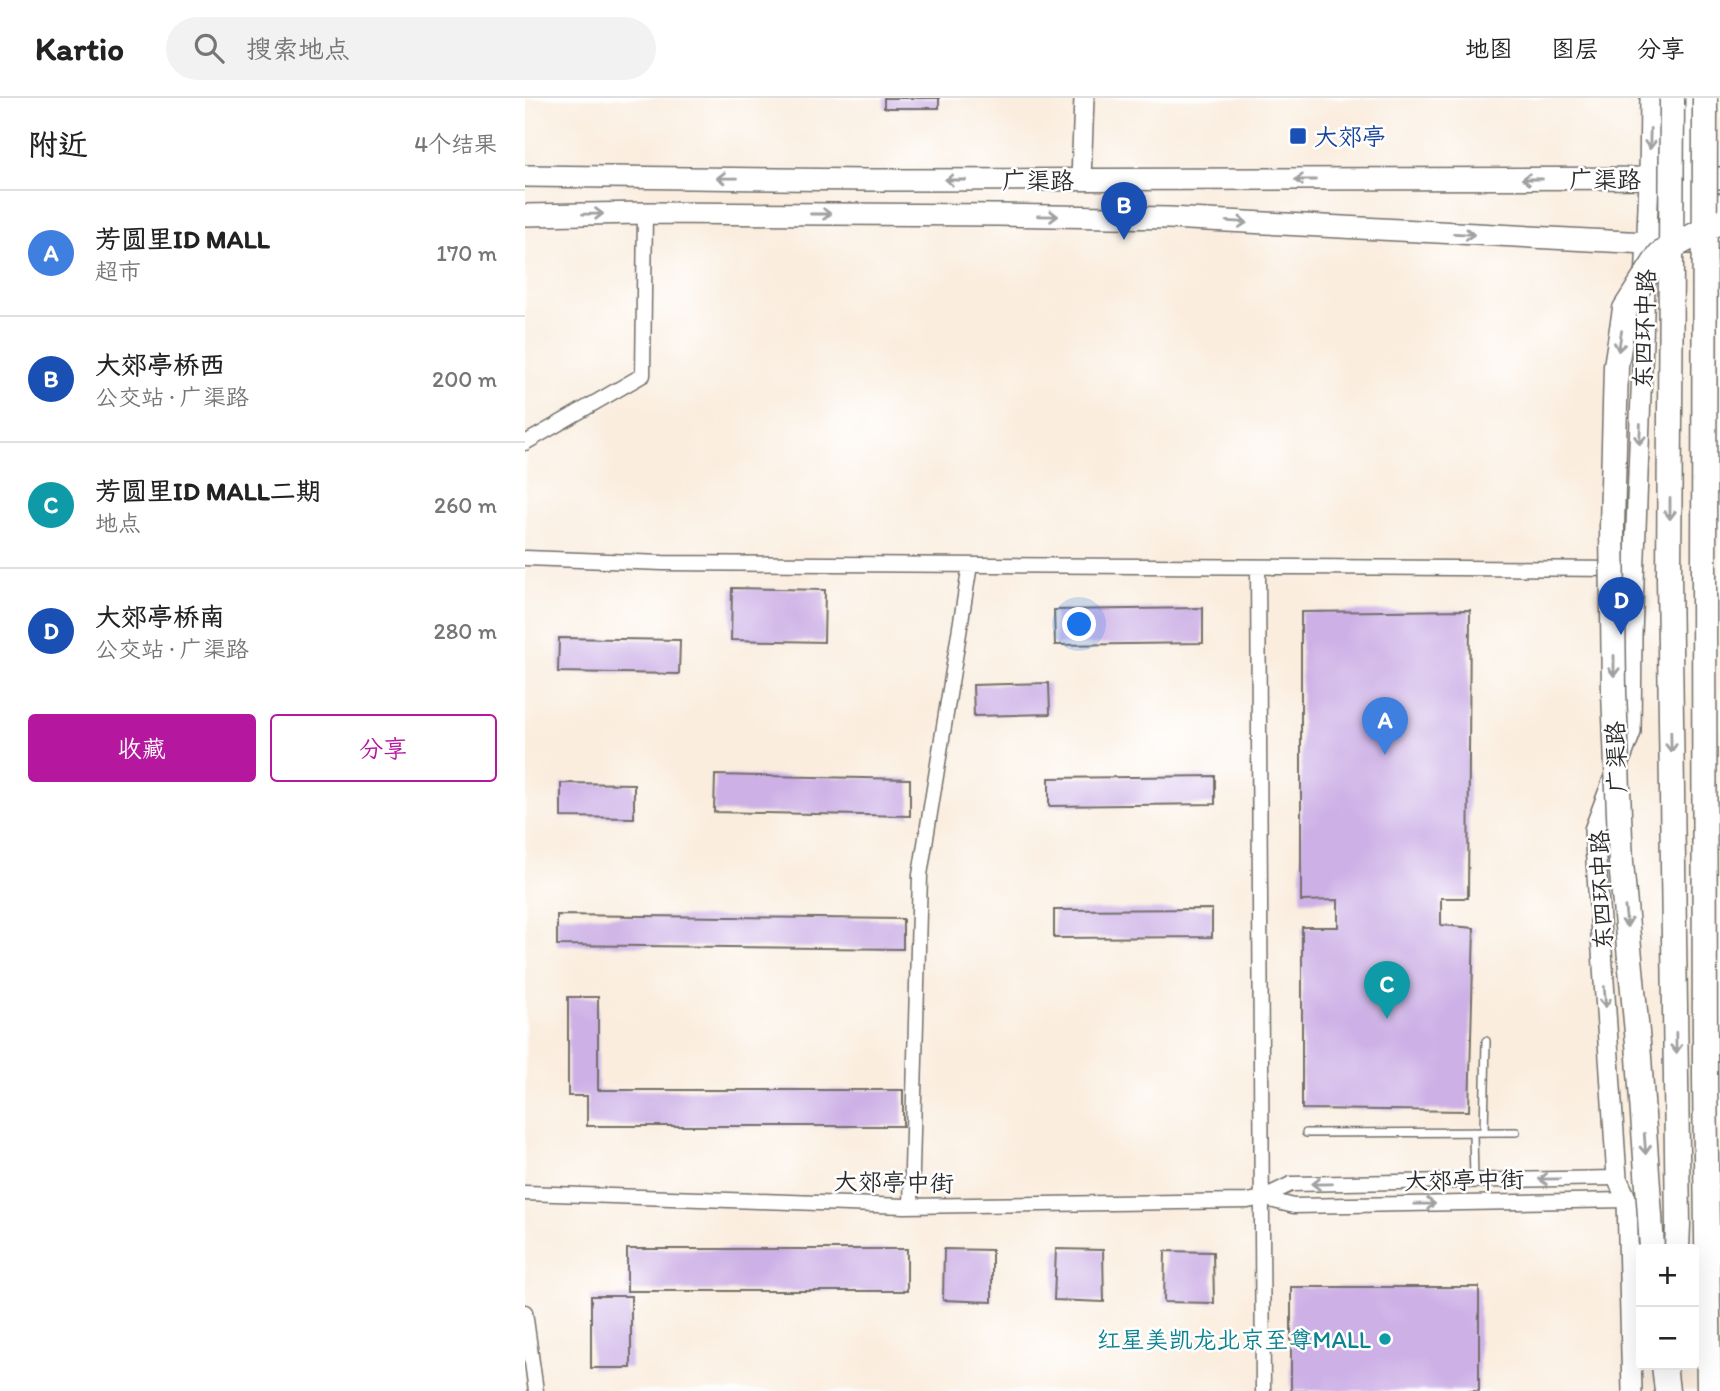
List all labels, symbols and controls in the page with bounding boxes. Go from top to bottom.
search box [166,17,656,80]
text: Kartio [35,29,124,68]
icon: search [190,29,228,67]
text: 搜索地点 [246,33,350,65]
text: 地图 [1465,34,1513,63]
text: 图层 [1551,34,1599,63]
text: 分享 [1637,34,1685,63]
place label: 大郊亭 [1314,122,1386,151]
text: 附近 [28,126,88,163]
marker: 大郊亭 [1288,126,1308,146]
one-way arrow [1643,127,1657,150]
text: 4个结果 [414,130,497,158]
street label: 广渠路 [1569,165,1641,194]
street label: 广渠路 [1002,166,1074,195]
one-way arrow [716,171,739,185]
one-way arrow [1521,172,1544,186]
one-way arrow [943,173,966,187]
one-way arrow [1293,173,1316,187]
pin: B [1101,182,1147,240]
one-way arrow [581,207,604,221]
one-way arrow [809,207,832,221]
one-way arrow [1036,209,1059,223]
one-way arrow [1225,215,1248,228]
text: 芳圆里ID MALL [95,223,270,255]
one-way arrow [1452,227,1475,240]
text: A [44,239,58,267]
text: 170 m [436,239,497,267]
text: 超市 [95,257,141,285]
street label: 东四环中路 [1627,269,1661,389]
one-way arrow [1613,329,1626,352]
text: 大郊亭桥西 [95,349,225,381]
text: B [44,365,58,393]
text: 200 m [432,365,497,393]
text: 公交站 · 广渠路 [95,383,249,411]
one-way arrow [1633,422,1646,445]
text: 芳圆里ID MALL二期 [95,475,322,507]
text: C [44,491,58,519]
text: 260 m [434,491,497,519]
one-way arrow [1663,497,1676,520]
text: 地点 [95,509,141,537]
pin: D [1598,577,1644,635]
text: 大郊亭桥南 [95,601,225,633]
your location [1062,607,1096,641]
text: D [43,617,59,645]
text: 280 m [434,617,497,645]
text: 公交站 · 广渠路 [95,635,249,663]
one-way arrow [1607,654,1621,677]
pin: A [1362,697,1408,755]
button: 收藏 [28,714,256,782]
button: 分享 [270,714,497,782]
street label: 广渠路 [1600,721,1632,793]
one-way arrow [1665,730,1678,753]
street label: 东四环中路 [1584,830,1618,950]
one-way arrow [1620,906,1633,928]
pin: C [1364,961,1410,1019]
one-way arrow [1599,986,1612,1009]
one-way arrow [1669,1031,1682,1054]
one-way arrow [1639,1132,1652,1155]
street label: 大郊亭中街 [1404,1164,1524,1196]
street label: 大郊亭中街 [834,1166,954,1198]
one-way arrow [1538,1172,1561,1186]
one-way arrow [1310,1177,1333,1190]
one-way arrow [1413,1197,1436,1210]
map controls [1636,1244,1699,1370]
button: + [1636,1244,1699,1307]
button: − [1636,1307,1699,1370]
place label: 红星美凯龙北京至尊MALL [1097,1325,1371,1354]
marker: 红星美凯龙北京至尊MALL [1377,1331,1393,1347]

